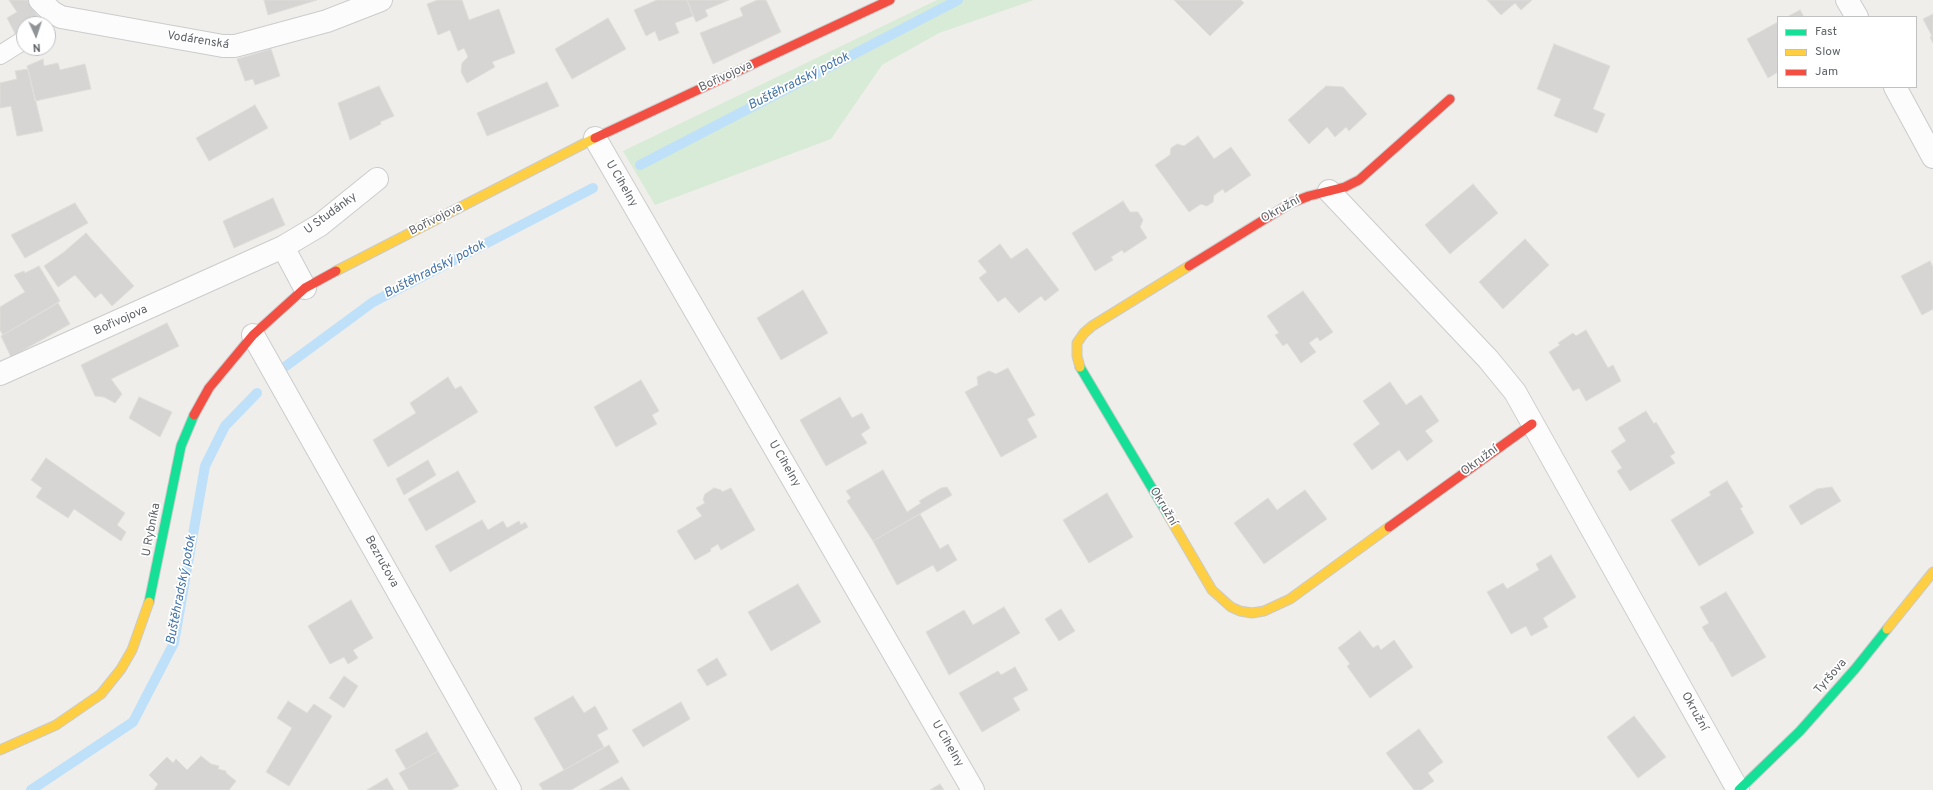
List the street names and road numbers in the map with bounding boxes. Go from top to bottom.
street label: Vodárenská [166,29,230,53]
street label: Bořivojova [697,58,755,96]
street label: U Cihelny [602,158,640,210]
street label: U Studánky [302,190,360,238]
street label: Okružní [1259,193,1303,227]
street label: Bořivojova [407,201,465,239]
street label: Bořivojova [92,303,150,339]
street label: U Cihelny [765,438,803,490]
street label: Okružní [1459,443,1501,479]
street label: Okružní [1146,485,1180,529]
street label: U Rybníka [140,502,164,558]
street label: Bezručova [361,534,401,590]
street label: Tyršova [1812,656,1850,698]
street label: Okružní [1677,690,1711,734]
street label: U Cihelny [928,718,966,770]

